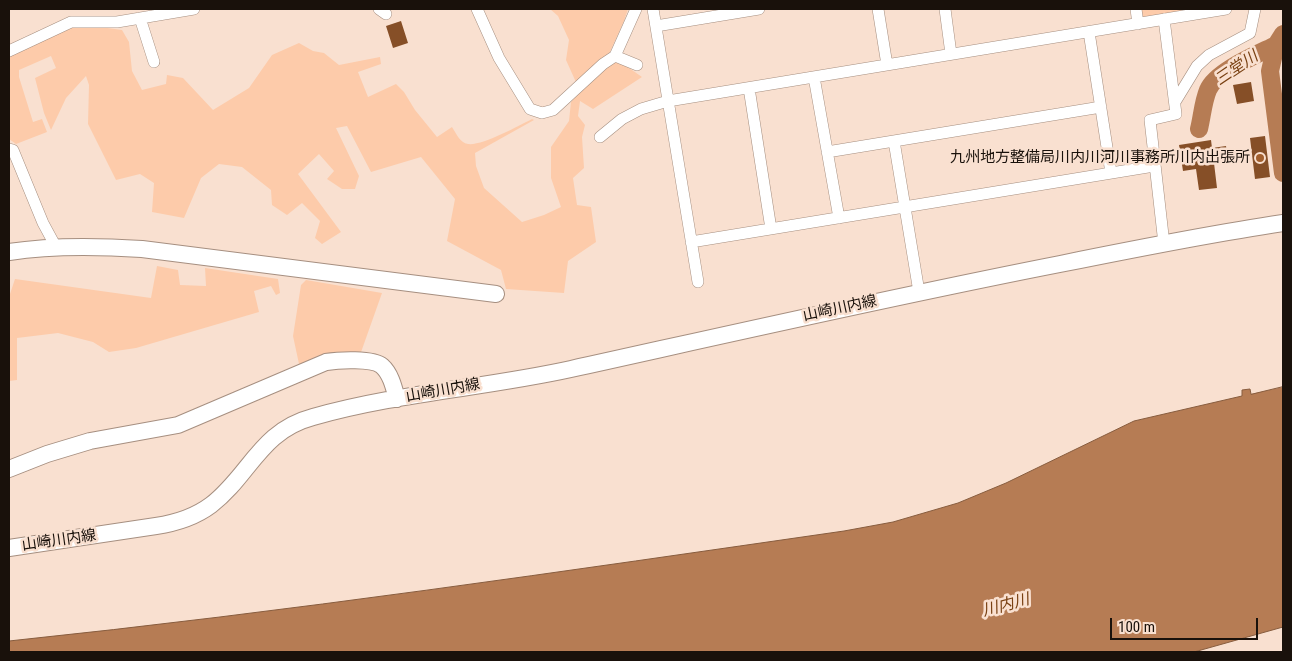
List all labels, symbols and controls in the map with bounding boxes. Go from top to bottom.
water label: 三堂川 [1212,48,1262,90]
place label: 九州地方整備局川内川河川事務所川内出張所 [950,149,1250,167]
marker: 九州地方整備局川内川河川事務所川内出張所 [1254,152,1266,164]
street label: 山崎川内線 [801,292,879,326]
street label: 山崎川内線 [405,376,481,406]
street label: 山崎川内線 [21,527,97,555]
water label: 川内川 [980,591,1032,621]
scale bar [1112,608,1260,640]
text: 100 m [1118,618,1155,636]

